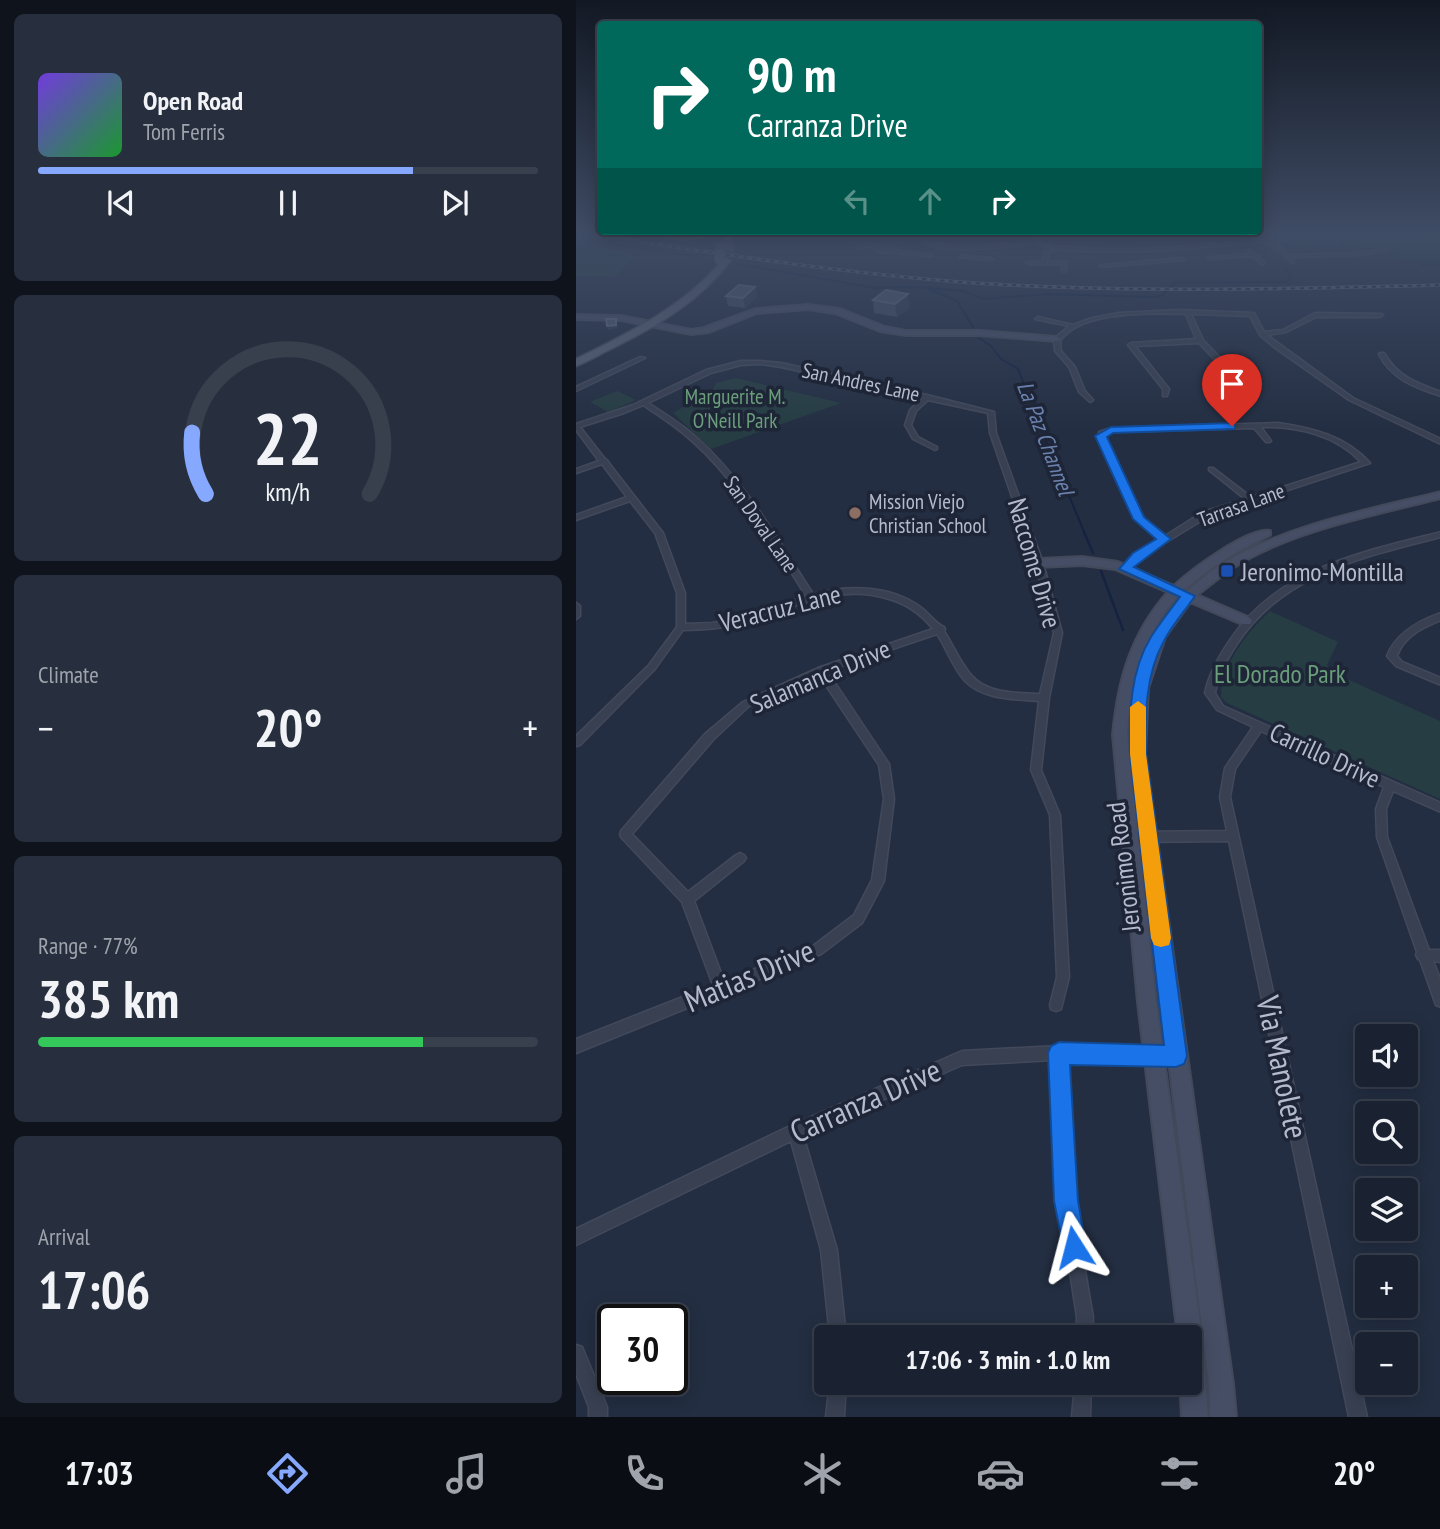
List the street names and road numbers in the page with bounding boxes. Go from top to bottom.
street label: San Andres Lane [800,356,922,408]
street label: San Doval Lane [718,471,804,577]
street label: Tarrasa Lane [1194,477,1288,533]
street label: Naccome Drive [1001,494,1069,632]
street label: Veracruz Lane [715,577,844,639]
street label: Salamanca Drive [745,632,895,720]
street label: Carrillo Drive [1265,715,1385,795]
street label: Jeronimo Road [1099,800,1147,935]
street label: Matias Drive [678,929,820,1021]
street label: Via Manolete [1247,991,1319,1142]
street label: Carranza Drive [783,1048,947,1152]

